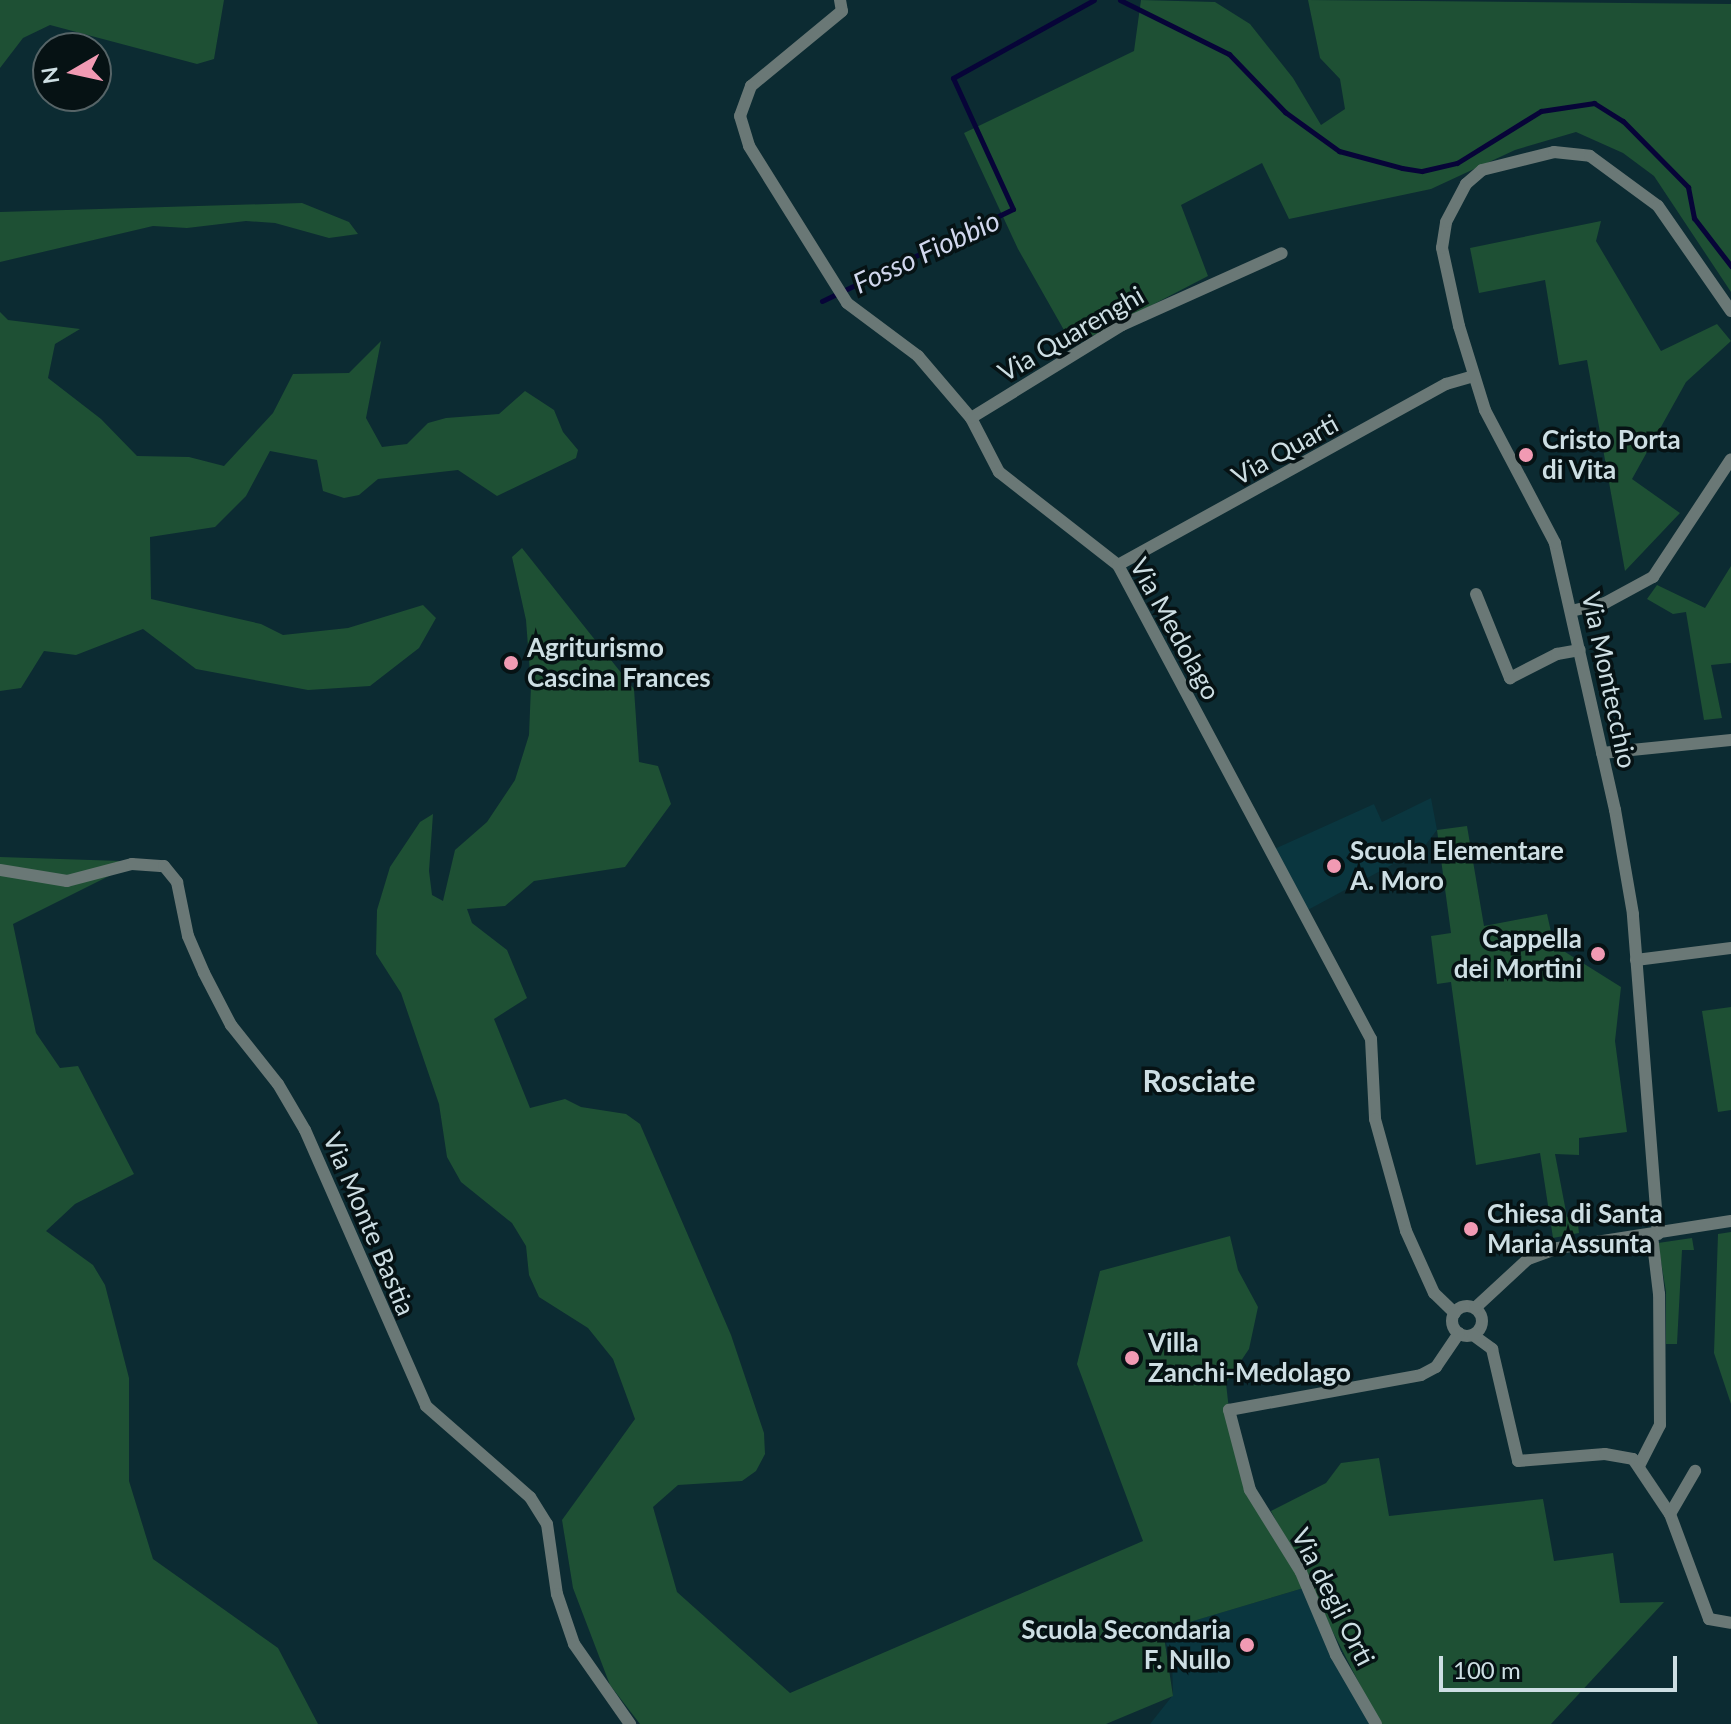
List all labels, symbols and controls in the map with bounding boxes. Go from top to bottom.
north arrow [32,32,112,112]
text: N [35,65,64,86]
water label: Fosso Fiobbio [847,202,1005,300]
street label: Via Quarenghi [993,280,1149,388]
street label: Via Quarti [1226,408,1344,492]
place label: Cristo Porta di Vita [1542,424,1681,486]
marker: Cristo Porta di Vita [1517,446,1535,464]
street label: Via Medolago [1123,553,1227,705]
street label: Via Montecchio [1575,589,1643,771]
place label: Agriturismo Cascina Frances [527,632,711,694]
marker: Agriturismo Cascina Frances [502,654,520,672]
place label: Scuola Elementare A. Moro [1350,835,1564,896]
marker: Scuola Elementare A. Moro [1325,857,1343,875]
place label: Cappella dei Mortini [1454,923,1582,984]
marker: Cappella dei Mortini [1589,945,1607,963]
district label: Rosciate [1143,1062,1255,1098]
street label: Via Monte Bastia [316,1128,422,1320]
place label: Chiesa di Santa Maria Assunta [1487,1198,1663,1260]
marker: Chiesa di Santa Maria Assunta [1462,1220,1480,1238]
place label: Villa Zanchi-Medolago [1148,1327,1351,1388]
marker: Villa Zanchi-Medolago [1123,1349,1141,1367]
street label: Via degli Orti [1285,1523,1381,1671]
place label: Scuola Secondaria F. Nullo [1021,1614,1231,1676]
marker: Scuola Secondaria F. Nullo [1238,1636,1256,1654]
scale bar [1443,1640,1681,1690]
text: 100 m [1453,1655,1521,1684]

